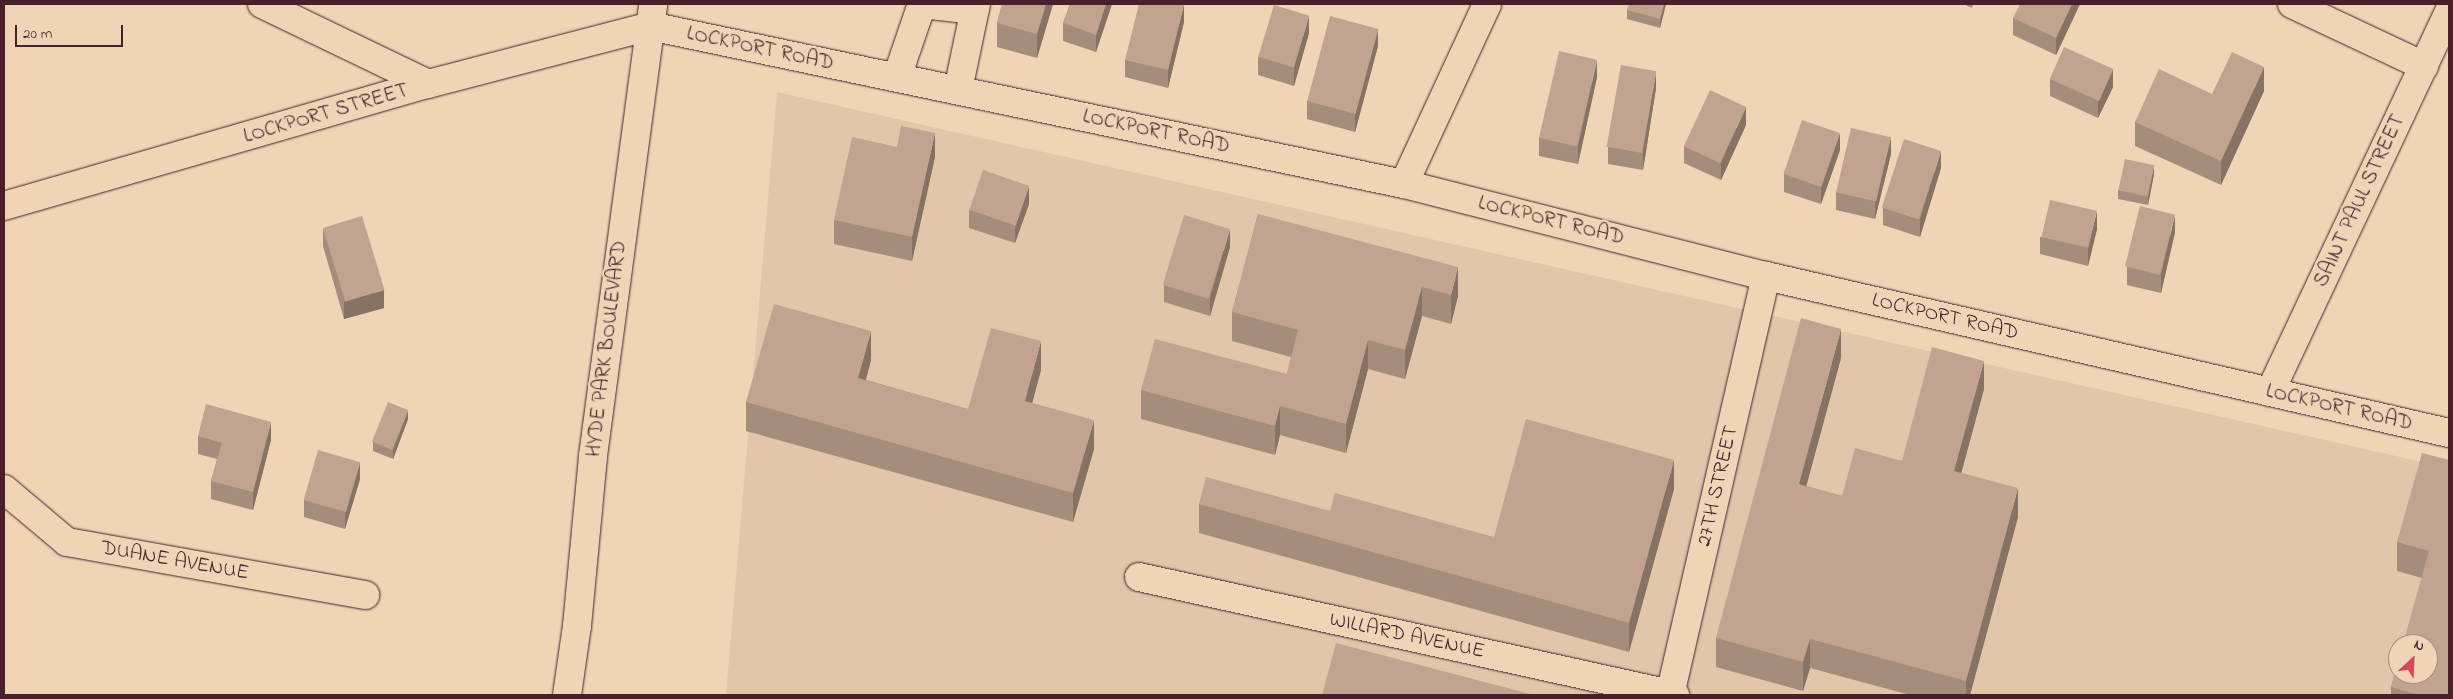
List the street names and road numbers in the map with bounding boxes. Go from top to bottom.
street label: LOCKPORT ROAD [684,21,836,77]
street label: LOCKPORT STREET [241,78,411,150]
street label: LOCKPORT ROAD [1080,104,1232,160]
street label: SAINT PAUL STREET [2309,111,2411,291]
street label: LOCKPORT ROAD [1475,191,1627,251]
street label: HYDE PARK BOULEVARD [581,239,633,459]
street label: LOCKPORT ROAD [1869,288,2021,346]
street label: LOCKPORT ROAD [2263,379,2415,437]
street label: 27TH STREET [1692,423,1744,549]
street label: DUANE AVENUE [99,536,251,586]
street label: WILLARD AVENUE [1327,607,1487,665]

